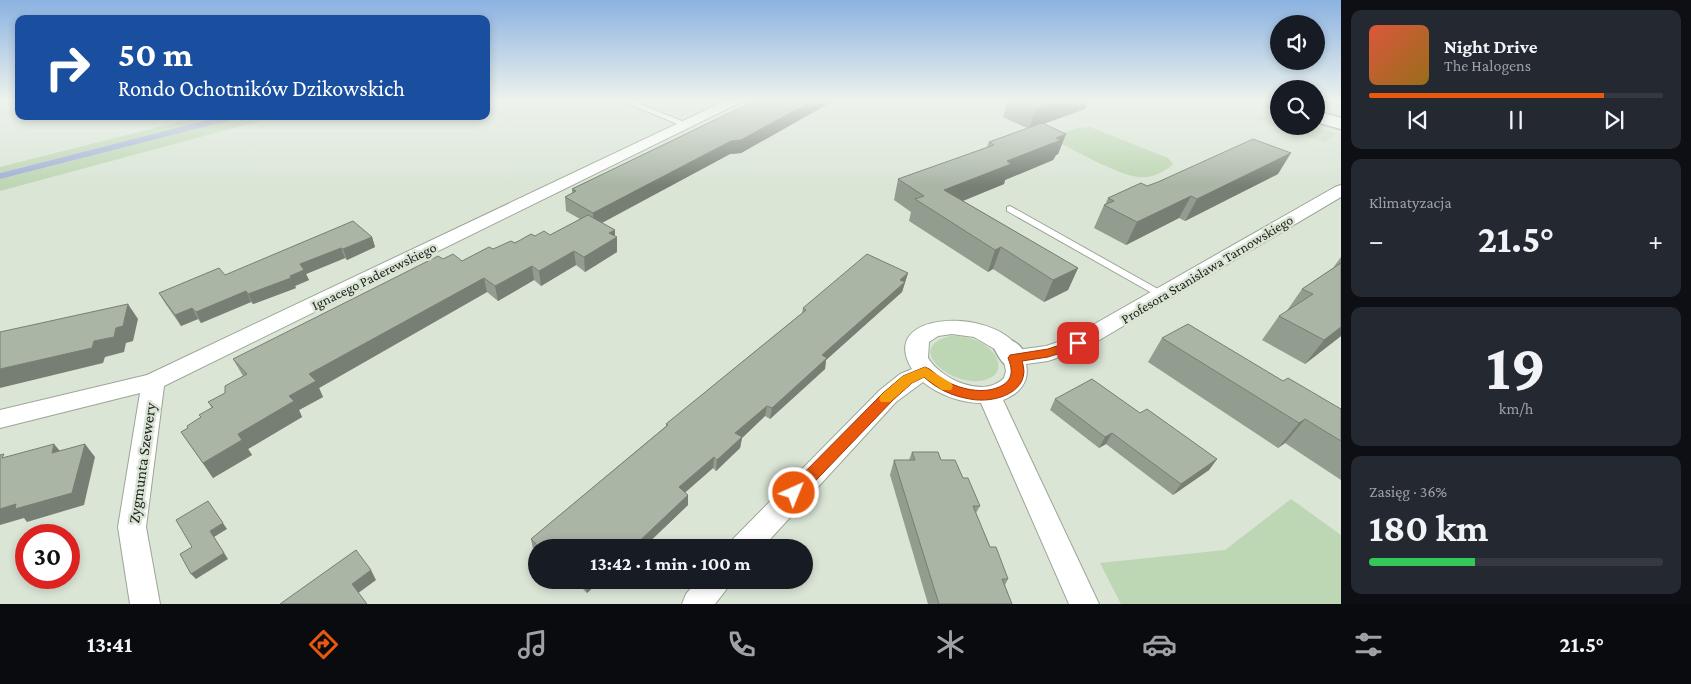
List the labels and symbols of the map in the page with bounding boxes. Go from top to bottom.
street label: Profesora Stanisława Tarnowskiego [1118,211,1296,327]
street label: Ignacego Paderewskiego [309,239,439,313]
pin [1057,322,1099,364]
street label: Zygmunta Szewery [125,401,160,525]
position arrow [767,466,819,518]
speed limit sign: 30 [15,524,80,589]

